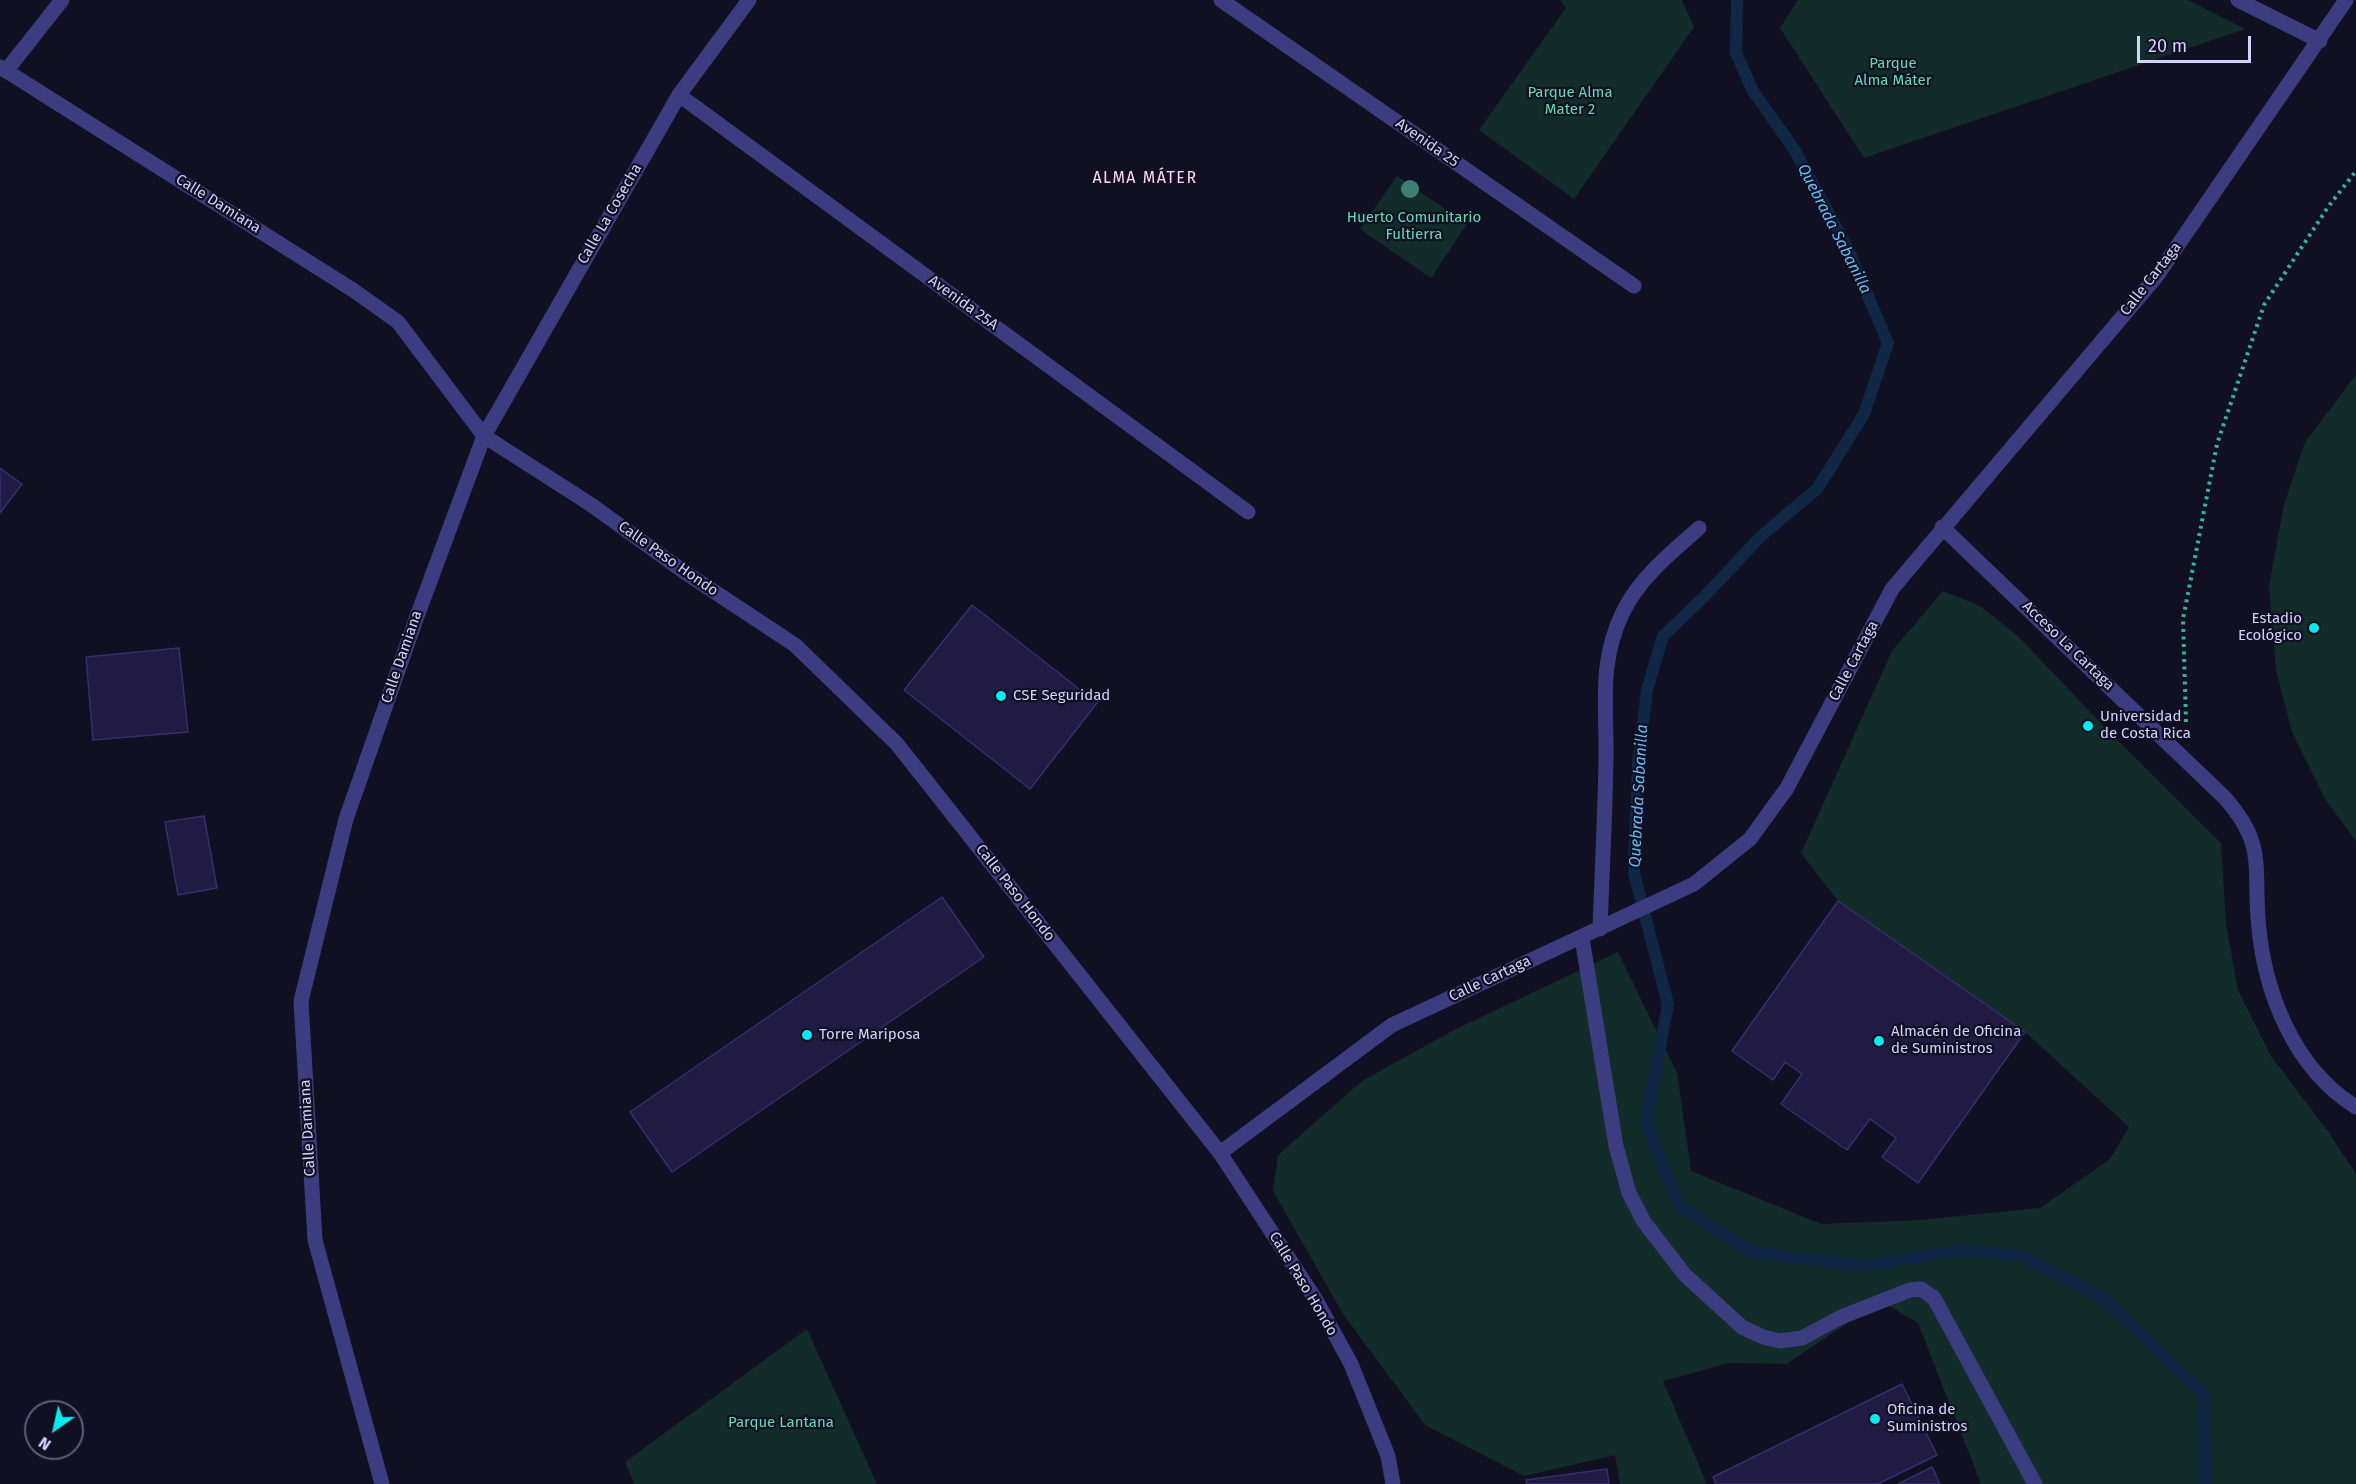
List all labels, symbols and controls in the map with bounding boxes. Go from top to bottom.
scale bar [2140,24,2254,62]
text: 20 m [2148,35,2187,57]
park label: Parque Alma Máter [1855,55,1931,90]
park label: Parque Alma Mater 2 [1527,84,1613,119]
street label: Avenida 25 [1392,115,1462,171]
street label: Calle La Cosecha [574,161,646,267]
water label: Quebrada Sabanilla [1793,161,1875,297]
district label: ALMA MÁTER [1092,169,1198,189]
street label: Calle Damiana [172,171,264,237]
park label: Huerto Comunitario Fultierra [1347,209,1481,244]
street label: Calle Cartaga [2117,239,2185,319]
street label: Avenida 25A [925,272,1001,334]
street label: Calle Paso Hondo [614,518,722,600]
street label: Acceso La Cartaga [2018,598,2118,694]
street label: Calle Damiana [378,608,426,706]
place label: Estadio Ecológico [2238,610,2302,645]
street label: Calle Cartaga [1825,618,1883,704]
marker: Estadio Ecológico [2307,621,2321,635]
place label: CSE Seguridad [1013,687,1110,705]
marker: CSE Seguridad [994,689,1008,703]
place label: Universidad de Costa Rica [2100,708,2191,743]
marker: Universidad de Costa Rica [2081,719,2095,733]
water label: Quebrada Sabanilla [1626,724,1652,868]
street label: Calle Paso Hondo [972,841,1058,945]
street label: Calle Cartaga [1446,952,1534,1006]
place label: Almacén de Oficina de Suministros [1891,1023,2021,1058]
place label: Torre Mariposa [819,1026,921,1044]
marker: Torre Mariposa [800,1028,814,1042]
marker: Almacén de Oficina de Suministros [1872,1034,1886,1048]
street label: Calle Damiana [296,1079,320,1177]
street label: Calle Paso Hondo [1265,1229,1341,1339]
north arrow [24,1400,84,1460]
place label: Oficina de Suministros [1887,1401,1968,1436]
marker: Oficina de Suministros [1868,1412,1882,1426]
park label: Parque Lantana [728,1414,834,1432]
text: N [35,1433,54,1455]

